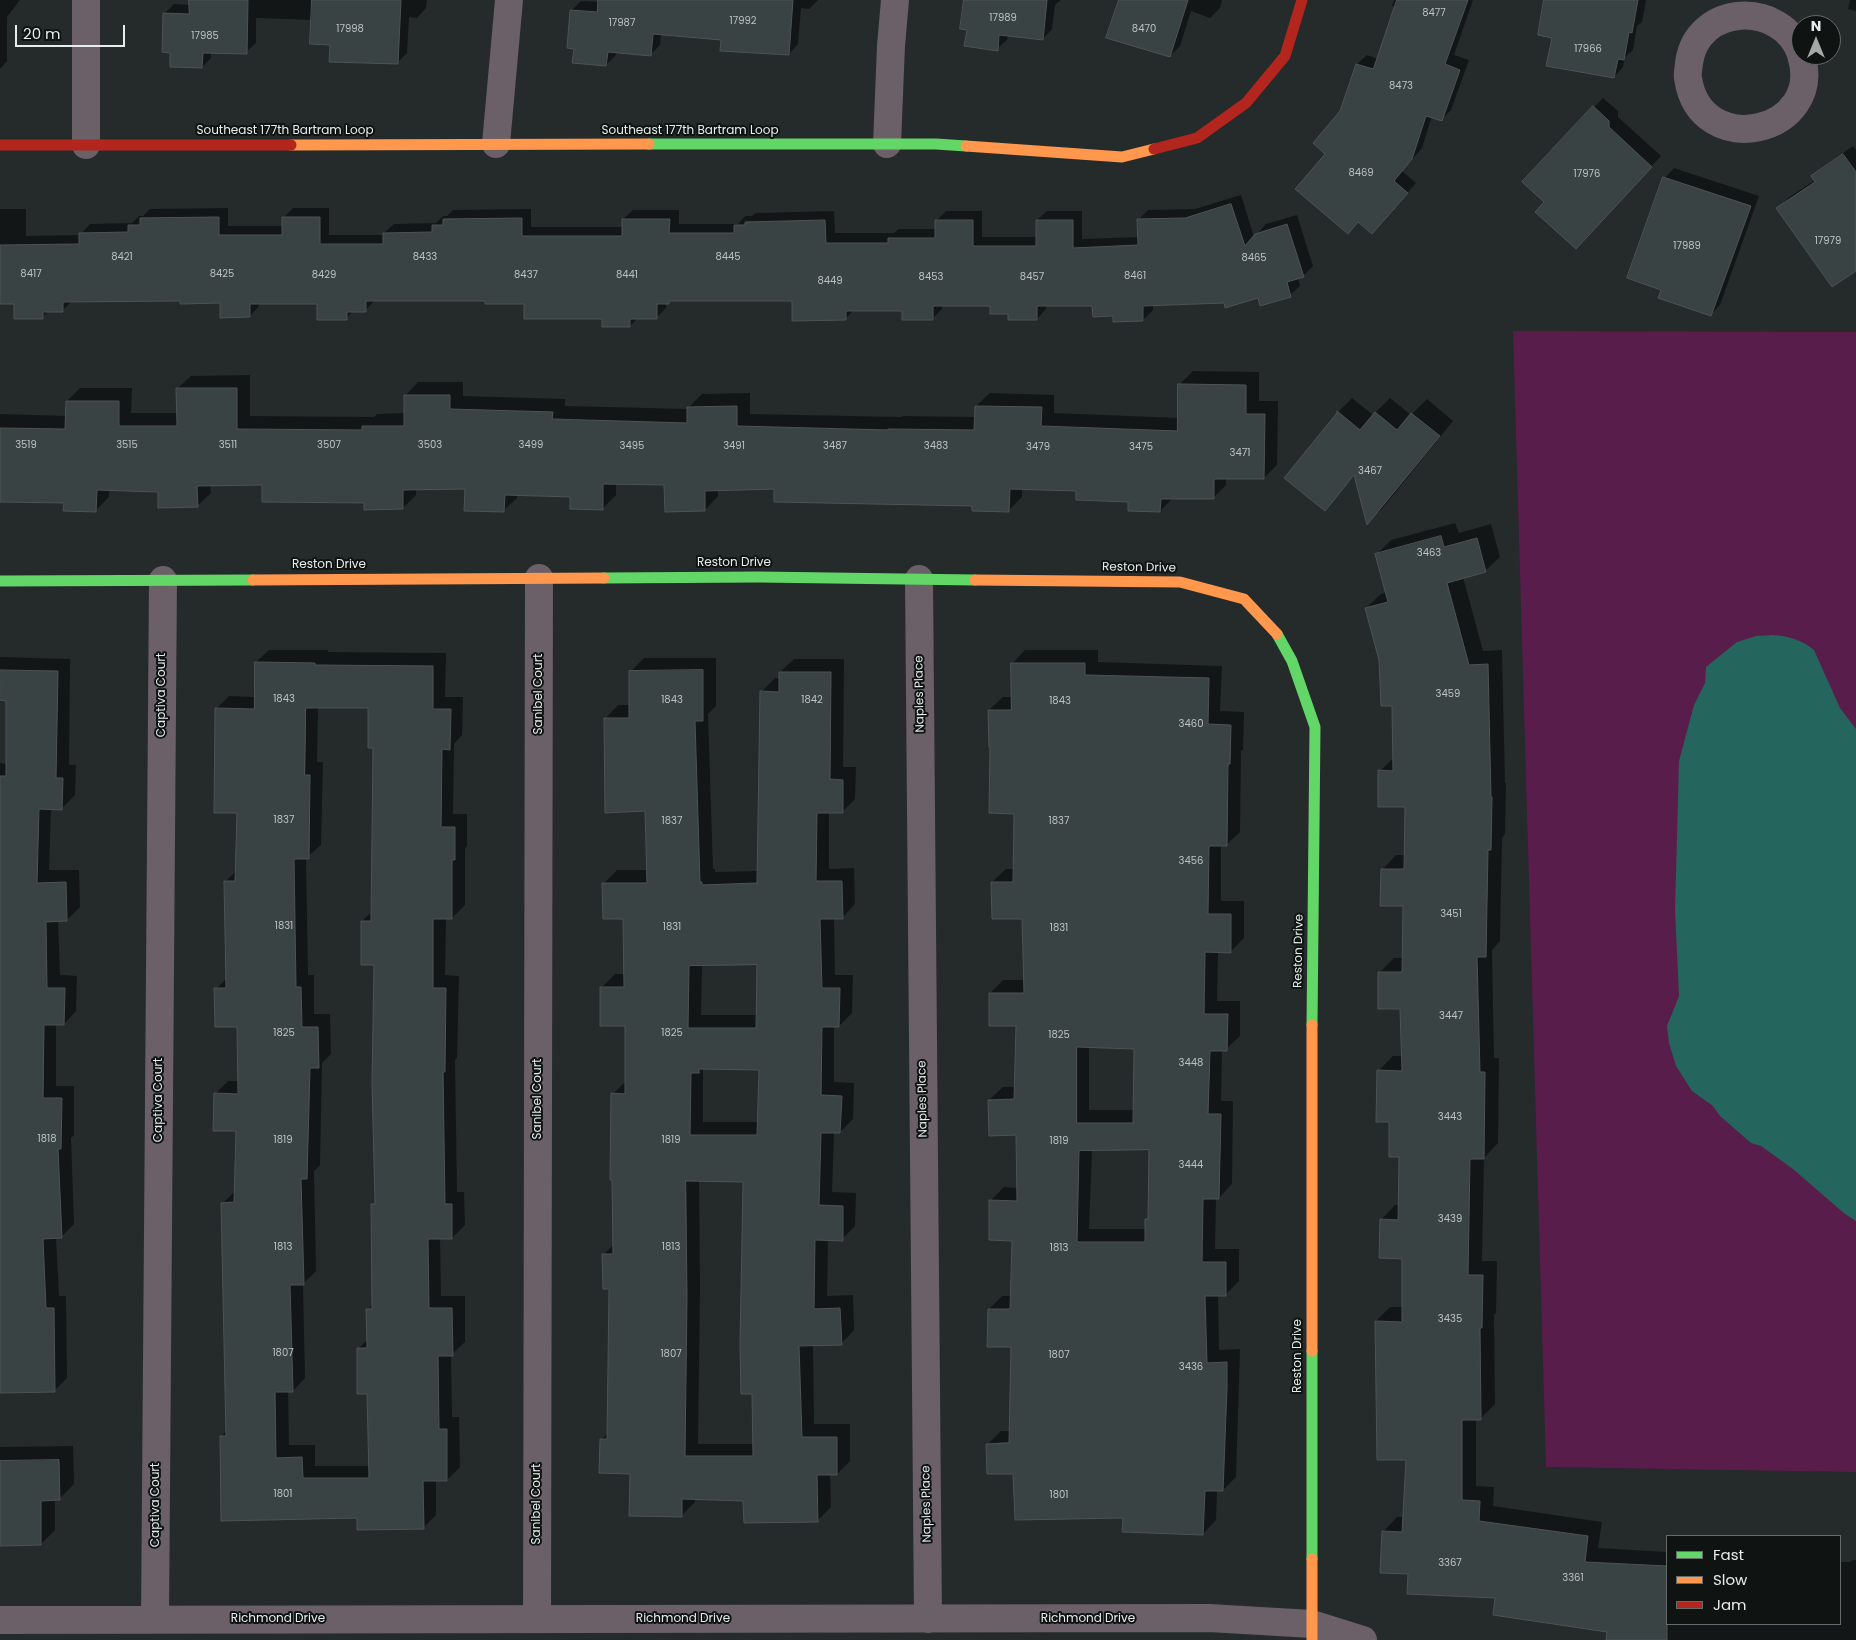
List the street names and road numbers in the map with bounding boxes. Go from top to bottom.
street label: Southeast 177th Bartram Loop [196,124,374,138]
street label: Southeast 177th Bartram Loop [601,124,779,138]
street label: Reston Drive [697,556,771,570]
street label: Reston Drive [292,558,366,572]
street label: Reston Drive [1102,560,1176,576]
street label: Captiva Court [155,653,169,737]
street label: Sanibel Court [532,654,546,734]
street label: Naples Place [912,655,928,733]
street label: Reston Drive [1291,914,1307,988]
street label: Captiva Court [152,1058,166,1142]
street label: Sanibel Court [531,1059,545,1139]
street label: Naples Place [915,1060,931,1138]
street label: Reston Drive [1291,1319,1305,1393]
street label: Captiva Court [149,1463,163,1547]
street label: Sanibel Court [530,1464,544,1544]
street label: Naples Place [919,1465,935,1543]
street label: Richmond Drive [231,1612,325,1626]
street label: Richmond Drive [636,1612,730,1626]
street label: Richmond Drive [1041,1612,1135,1626]

